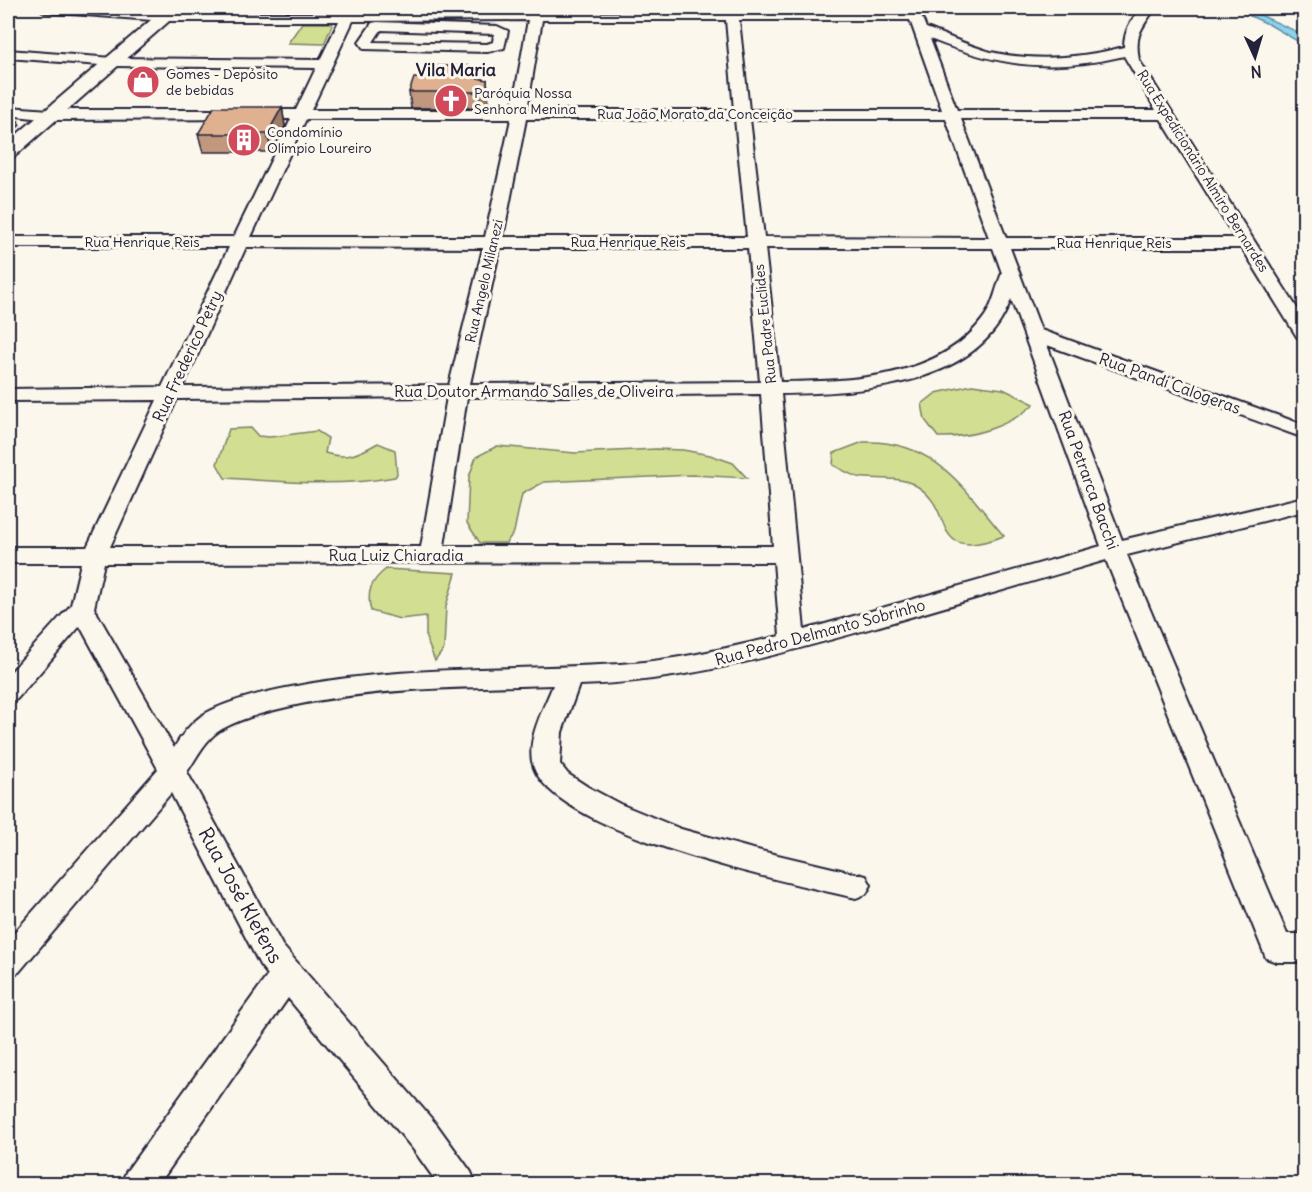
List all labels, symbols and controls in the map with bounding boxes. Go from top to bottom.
north arrow [1225,27,1285,87]
district label: Vila Maria [416,58,496,81]
text: N [1250,62,1262,82]
shop icon: Gomes - Depósito de bebidas [125,64,161,100]
place label: Gomes - Depósito de bebidas [166,65,278,99]
street label: Rua Expedicionário Almiro Bernardes [1133,67,1273,275]
church icon: Paróquia Nossa Senhora Menina [433,83,469,119]
place label: Paróquia Nossa Senhora Menina [474,84,576,118]
street label: Rua João Morato da Conceição [597,105,793,123]
building icon: Condomínio Olímpio Loureiro [226,122,262,158]
place label: Condomínio Olímpio Loureiro [267,123,372,157]
street label: Rua Angelo Milanezi [461,218,507,344]
street label: Rua Henrique Reis [84,233,200,251]
street label: Rua Henrique Reis [570,233,686,251]
street label: Rua Henrique Reis [1056,234,1172,252]
street label: Rua Padre Euclides [750,263,780,385]
street label: Rua Frederico Petry [148,287,226,425]
street label: Rua Pandi Calogeras [1096,348,1244,418]
street label: Rua Doutor Armando Salles de Oliveira [394,381,674,401]
street label: Rua Petrarca Bacchi [1055,408,1123,552]
street label: Rua Luiz Chiaradia [328,545,464,565]
street label: Rua Pedro Delmanto Sobrinho [713,594,927,670]
street label: Rua José Klefens [193,823,289,967]

